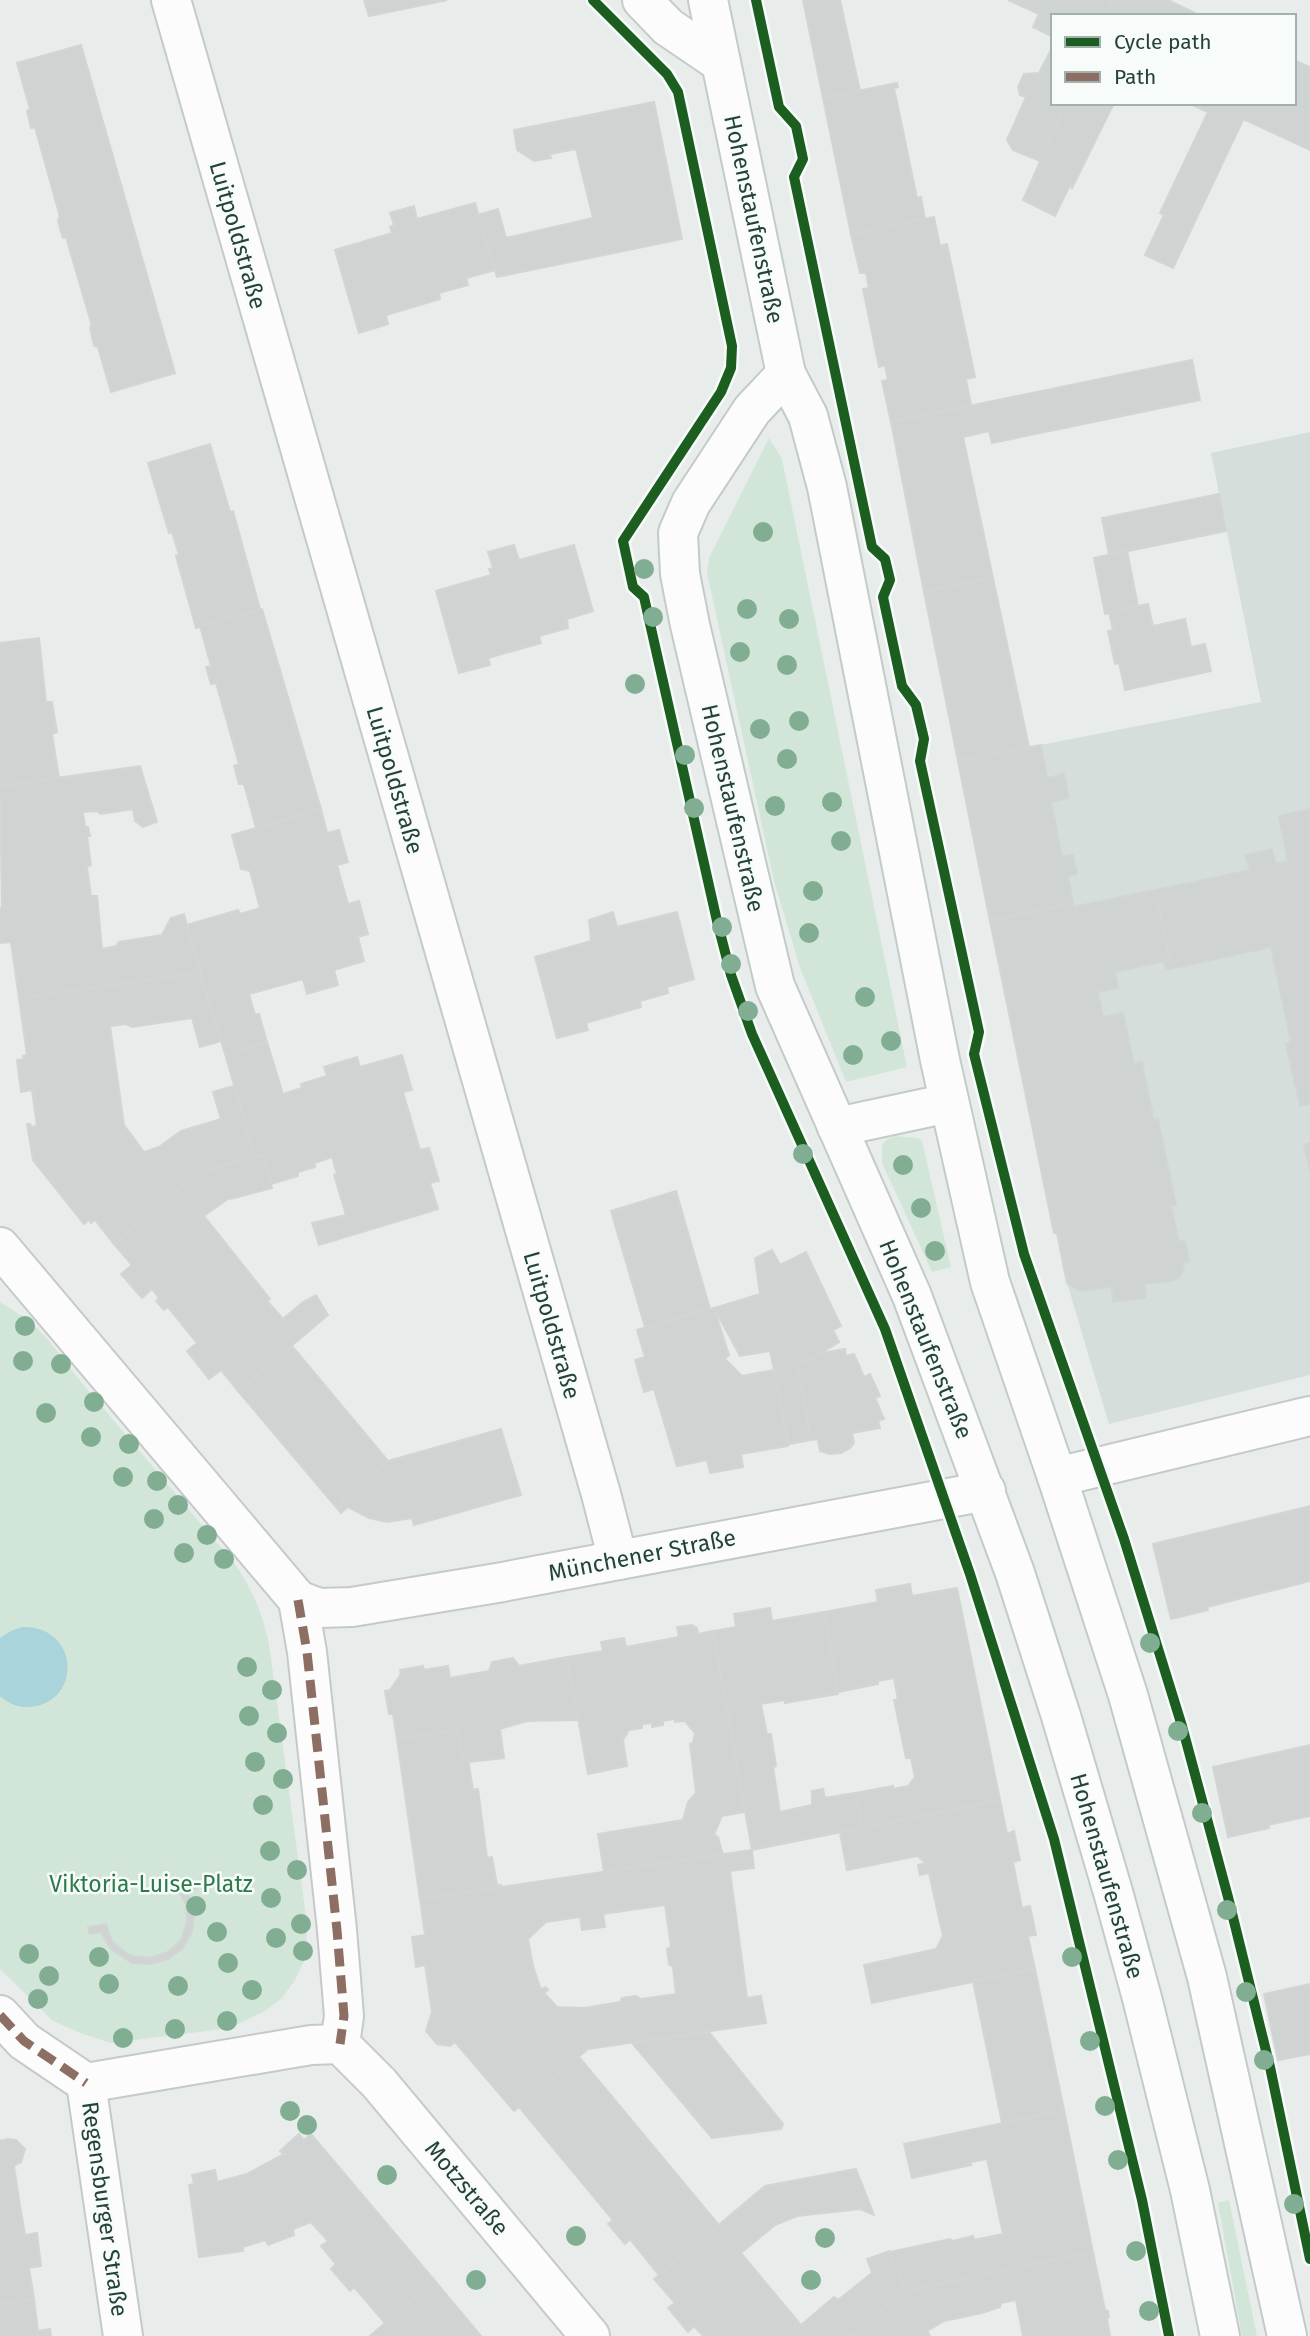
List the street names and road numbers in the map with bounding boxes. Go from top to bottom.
street label: Hohenstaufenstraße [718,112,790,326]
street label: Luitpoldstraße [204,158,272,312]
street label: Hohenstaufenstraße [695,701,771,915]
street label: Luitpoldstraße [361,703,429,857]
street label: Hohenstaufenstraße [873,1235,979,1443]
street label: Luitpoldstraße [518,1248,586,1402]
street label: Münchener Straße [546,1523,738,1587]
street label: Hohenstaufenstraße [1064,1770,1150,1982]
street label: Regensburger Straße [76,2100,134,2318]
street label: Motzstraße [419,2135,515,2241]

